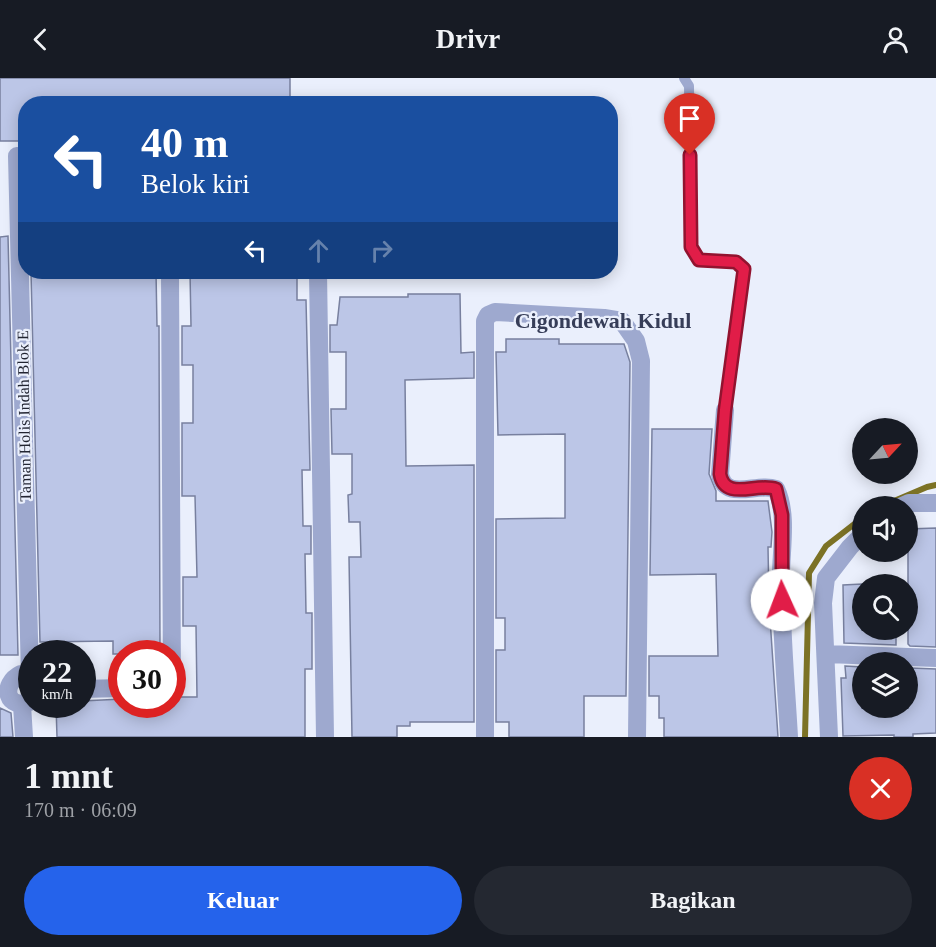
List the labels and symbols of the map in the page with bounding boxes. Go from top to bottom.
pin [664,93,715,155]
district label: Cigondewah Kidul [515,308,691,333]
street label: Taman Holis Indah Blok E [14,330,34,502]
north arrow [852,418,918,484]
position arrow [750,568,814,632]
speed limit sign: 30 [108,640,186,718]

